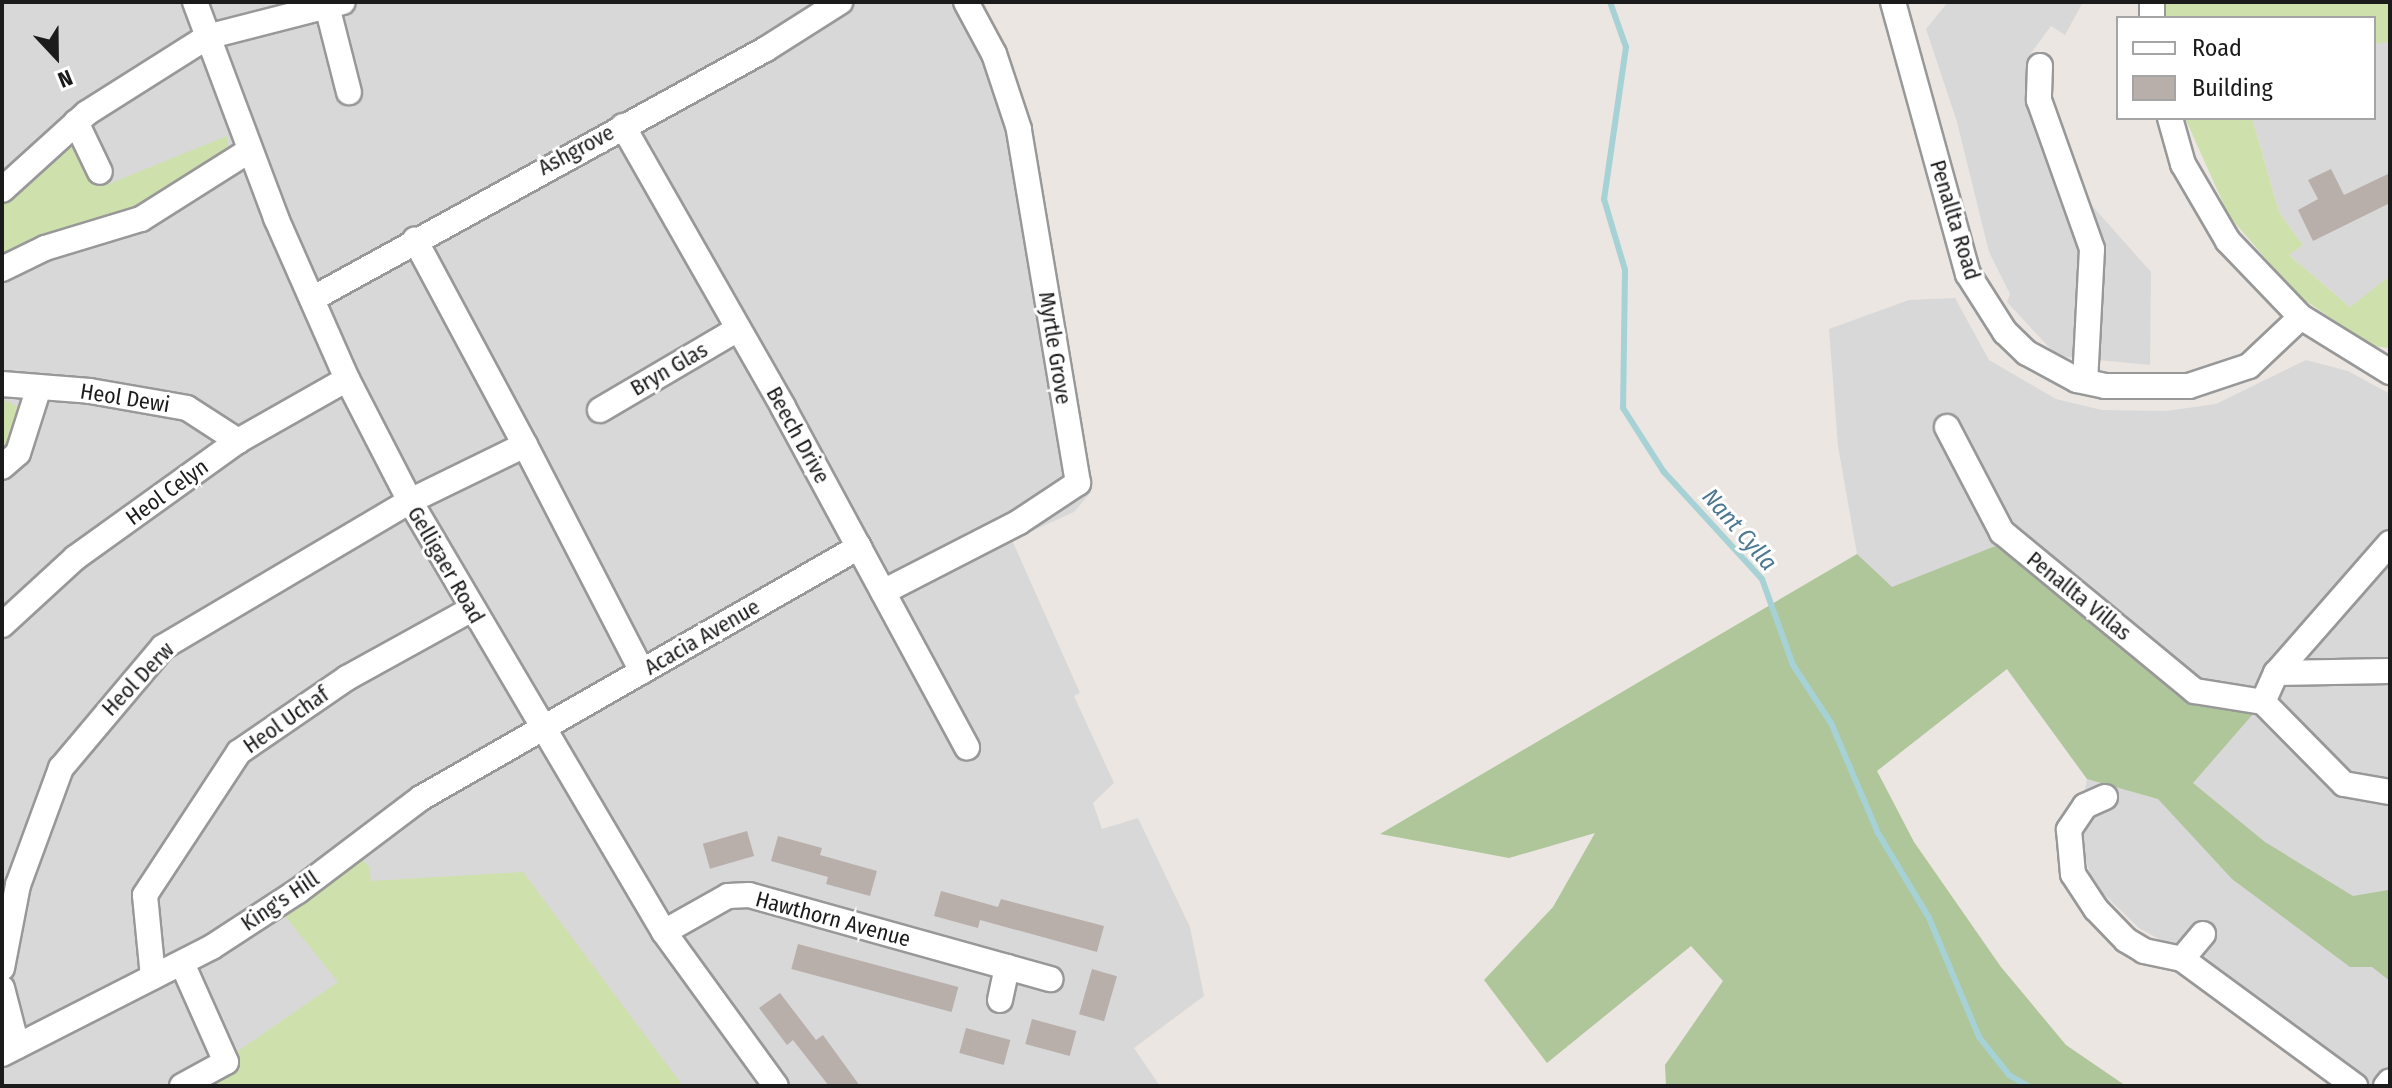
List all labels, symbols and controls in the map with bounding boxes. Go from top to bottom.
north arrow [16,16,96,96]
legend [2116,16,2376,120]
text: Road [2192,34,2242,62]
text: N [54,64,76,94]
text: Building [2192,74,2273,102]
street label: Ashgrove [534,119,618,181]
street label: Penallta Road [1924,157,1986,283]
street label: Myrtle Grove [1033,290,1077,406]
street label: Bryn Glas [626,336,712,402]
street label: Heol Dewi [78,378,172,418]
street label: Beech Drive [761,382,835,488]
street label: Heol Celyn [121,453,213,531]
water label: Nant Cylla [1696,483,1782,577]
street label: Gelligaer Road [402,502,490,628]
street label: Penallta Villas [2021,546,2137,646]
street label: Acacia Avenue [640,593,764,681]
street label: Heol Derw [96,637,180,721]
street label: Heol Uchaf [238,681,334,759]
street label: King's Hill [236,865,324,937]
street label: Hawthorn Avenue [753,886,913,952]

